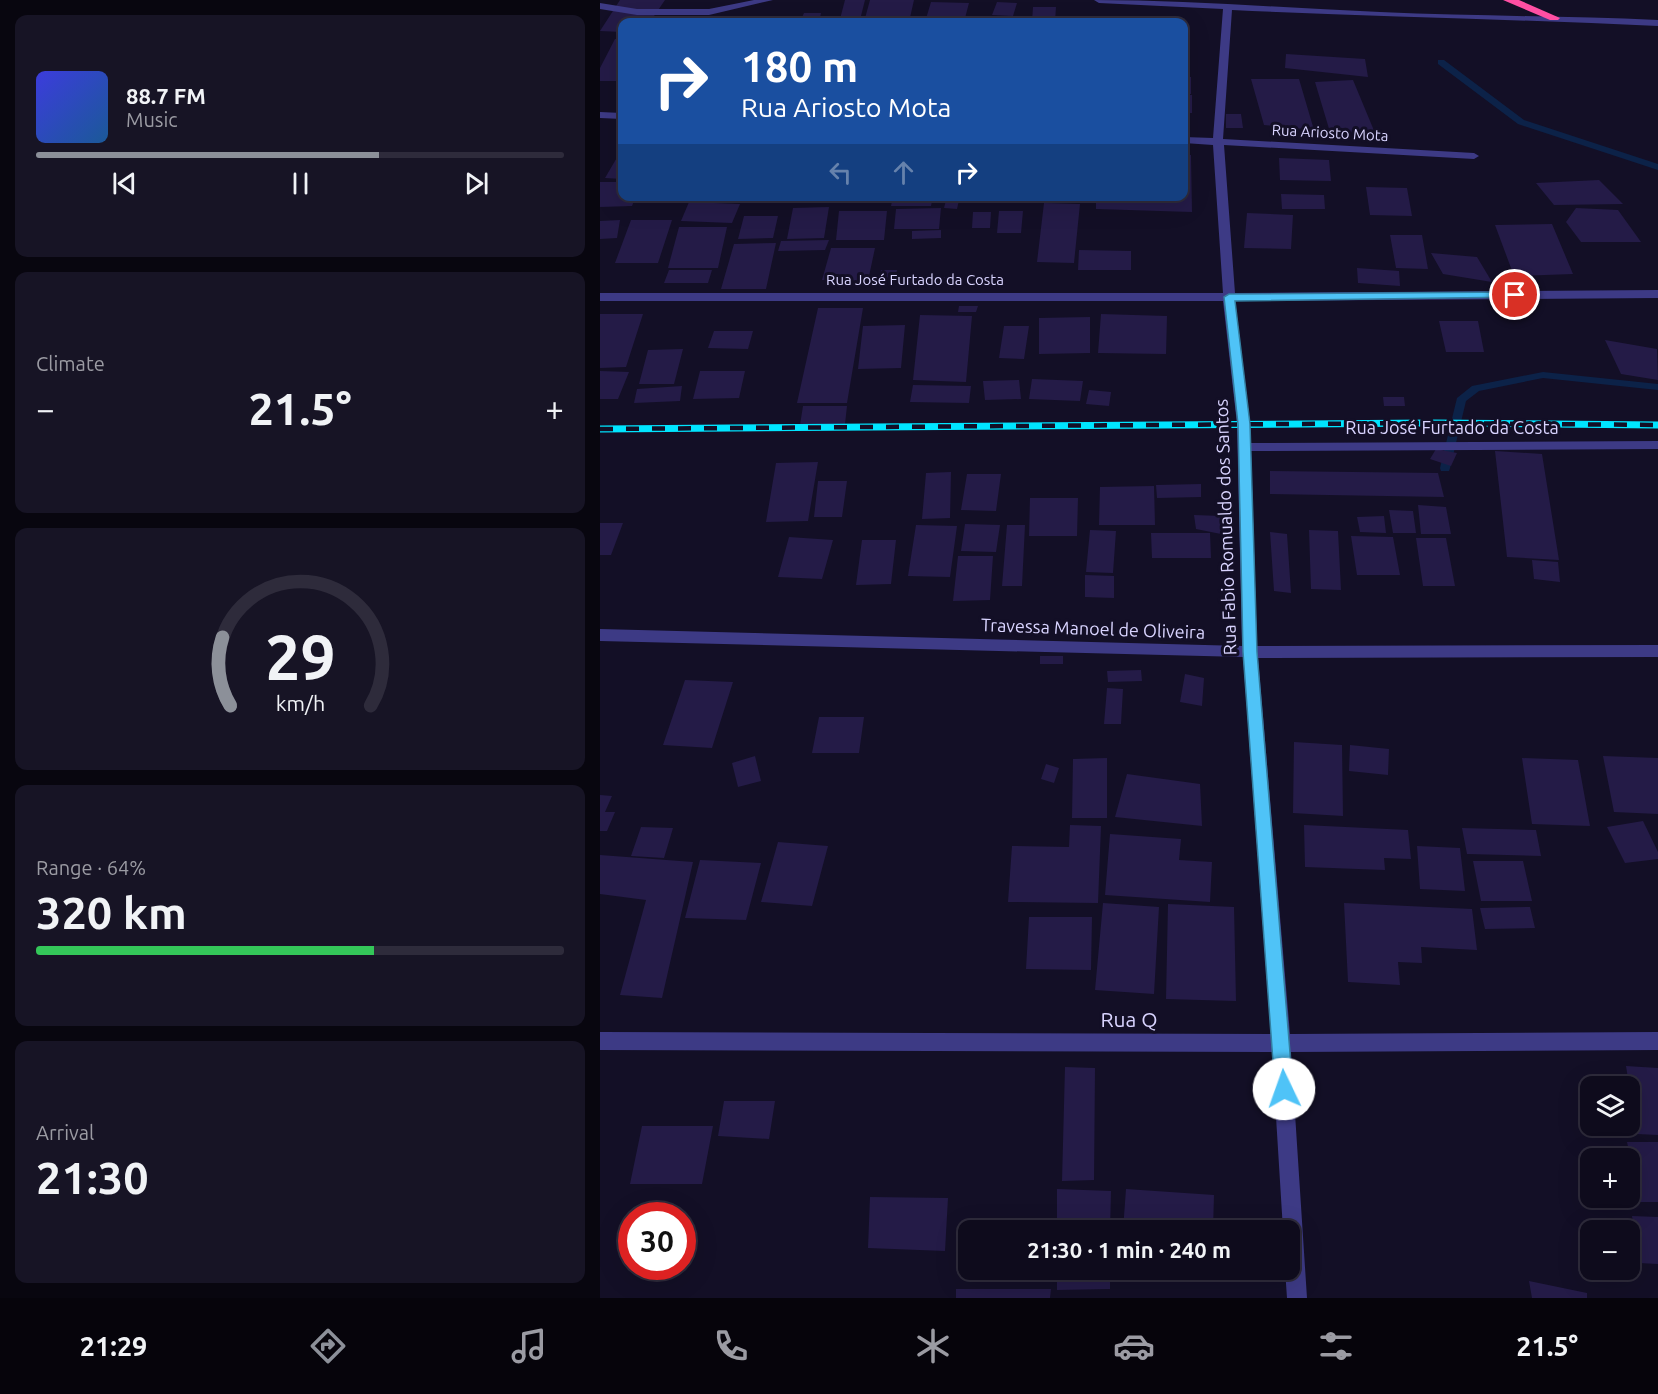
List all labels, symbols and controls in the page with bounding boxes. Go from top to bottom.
icon: right [642,42,720,120]
text: 180 m [741,43,858,90]
text: 88.7 FM [126,83,206,108]
text: Rua Ariosto Mota [741,92,951,122]
text: Music [126,108,178,131]
street label: Rua Ariosto Mota [1271,121,1389,144]
icon: left [824,156,857,189]
icon: ahead [887,156,920,189]
icon: right [950,156,983,189]
icon: previous [108,167,141,200]
icon: pause [284,167,317,200]
icon: next [460,167,493,200]
pin [1489,269,1540,320]
street label: Rua José Furtado da Costa [826,271,1004,288]
icon: arrive [1498,278,1531,311]
text: Climate [36,352,105,375]
text: 21.5° [248,383,352,434]
text: − [36,390,55,427]
text: + [545,390,564,427]
street label: Rua Fabio Romualdo dos Santos [1211,398,1239,656]
street label: Rua José Furtado da Costa [1345,417,1559,437]
street label: Travessa Manoel de Oliveira [981,614,1205,642]
text: 29 [265,622,335,692]
text: km/h [275,691,325,715]
text: Range · 64% [36,856,146,879]
text: 320 km [36,887,187,938]
street label: Rua Q [1101,1007,1157,1031]
position arrow [1252,1057,1316,1121]
map controls [1580,1076,1640,1280]
button: layers [1580,1076,1640,1136]
text: Arrival [36,1121,94,1144]
button: + [1580,1148,1640,1208]
text: 21:30 [36,1152,149,1203]
speed limit sign: 30 [618,1202,696,1280]
button: − [1580,1220,1640,1280]
text: 21:30 · 1 min · 240 m [1027,1237,1231,1262]
icon: directions [307,1325,349,1367]
icon: music [508,1325,550,1367]
icon: phone [710,1325,752,1367]
icon: climate [912,1325,954,1367]
icon: car [1113,1325,1155,1367]
icon: filters [1315,1325,1357,1367]
text: 21:29 [80,1331,147,1361]
text: 21.5° [1516,1331,1578,1361]

